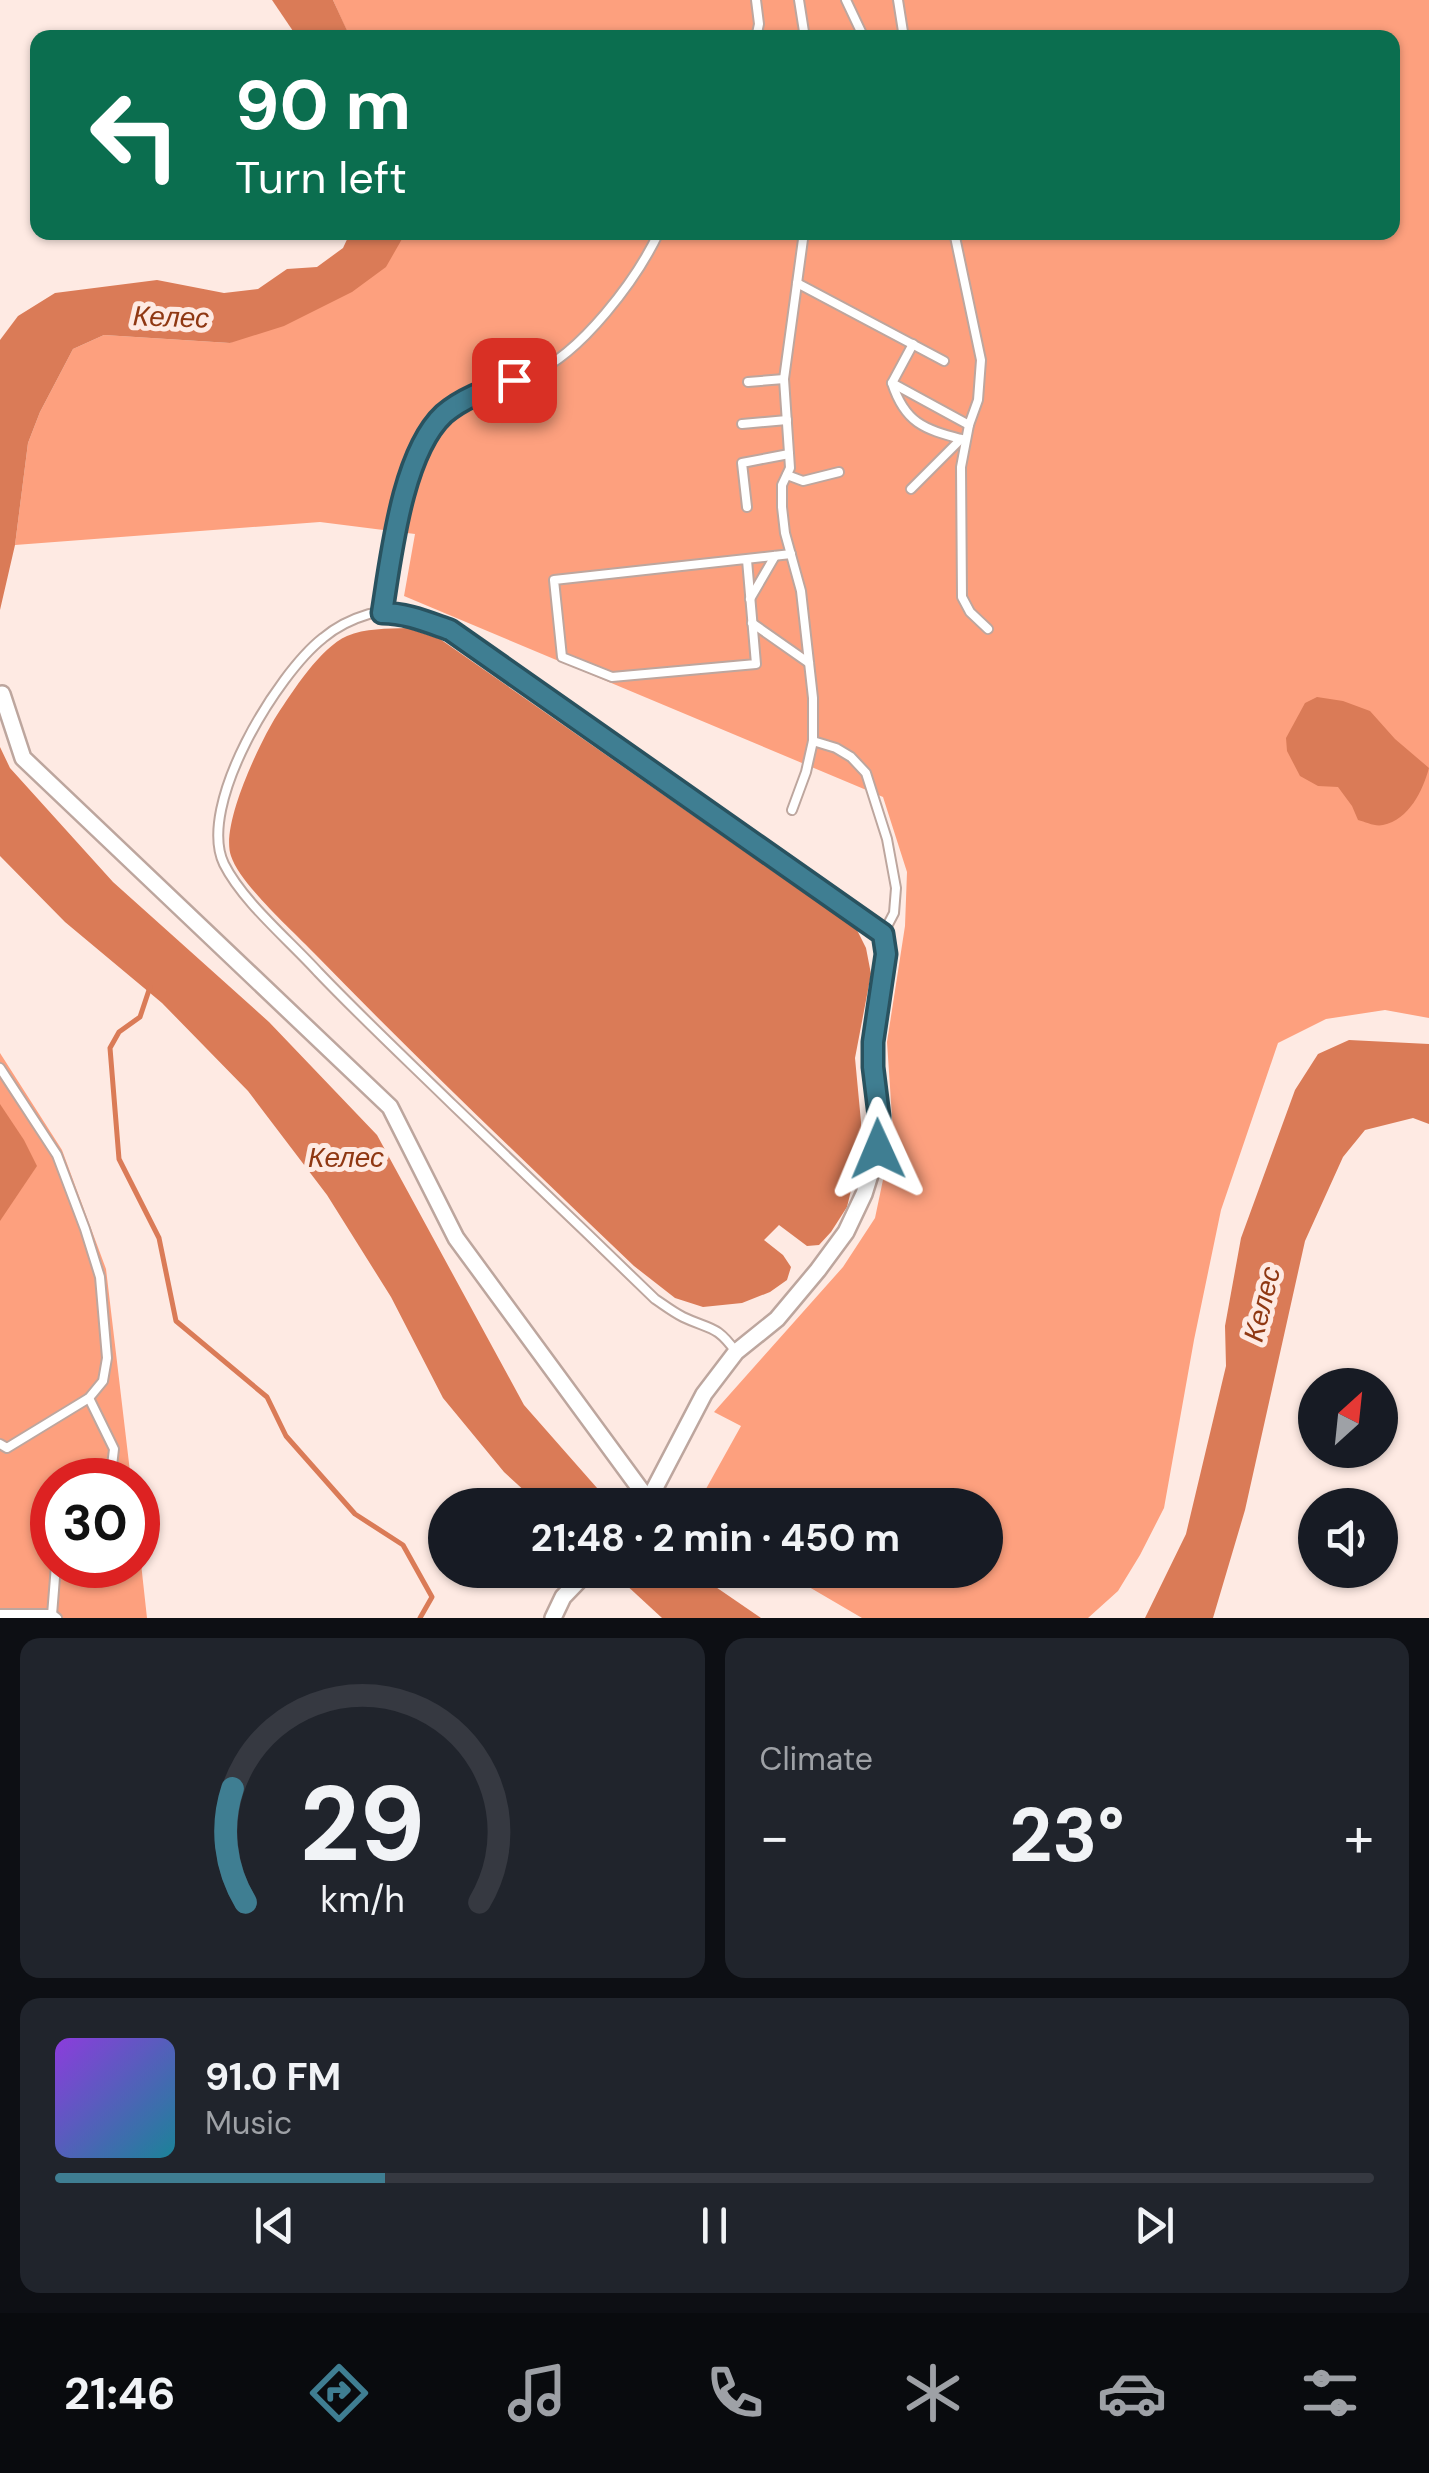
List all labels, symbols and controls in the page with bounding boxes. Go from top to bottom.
text: 90 m [235,60,411,151]
icon: left [70,70,200,200]
text: Turn left [235,148,407,207]
water label: Келес [132,297,210,337]
pin [472,338,557,423]
icon: arrive [487,353,542,408]
position arrow [826,1097,930,1201]
water label: Келес [308,1139,384,1176]
water label: Келес [1235,1263,1289,1345]
north arrow [1298,1368,1398,1468]
map controls [1298,1368,1398,1588]
speed limit sign: 30 [30,1458,160,1588]
button: sound [1298,1488,1398,1588]
text: 21:48 · 2 min · 450 m [531,1513,900,1563]
text: Climate [760,1738,873,1780]
text: 29 [299,1757,425,1892]
text: 23° [1009,1787,1125,1884]
text: − [760,1801,790,1873]
text: + [1344,1801,1374,1873]
text: km/h [320,1877,404,1923]
text: 91.0 FM [205,2052,341,2102]
text: Music [205,2102,292,2144]
icon: previous [247,2198,302,2253]
icon: pause [687,2198,742,2253]
icon: next [1127,2198,1182,2253]
icon: directions [304,2358,374,2428]
icon: music [502,2358,572,2428]
icon: phone [700,2358,770,2428]
icon: climate [898,2358,968,2428]
icon: car [1097,2358,1167,2428]
icon: filters [1295,2358,1365,2428]
text: 21:46 [64,2364,176,2423]

